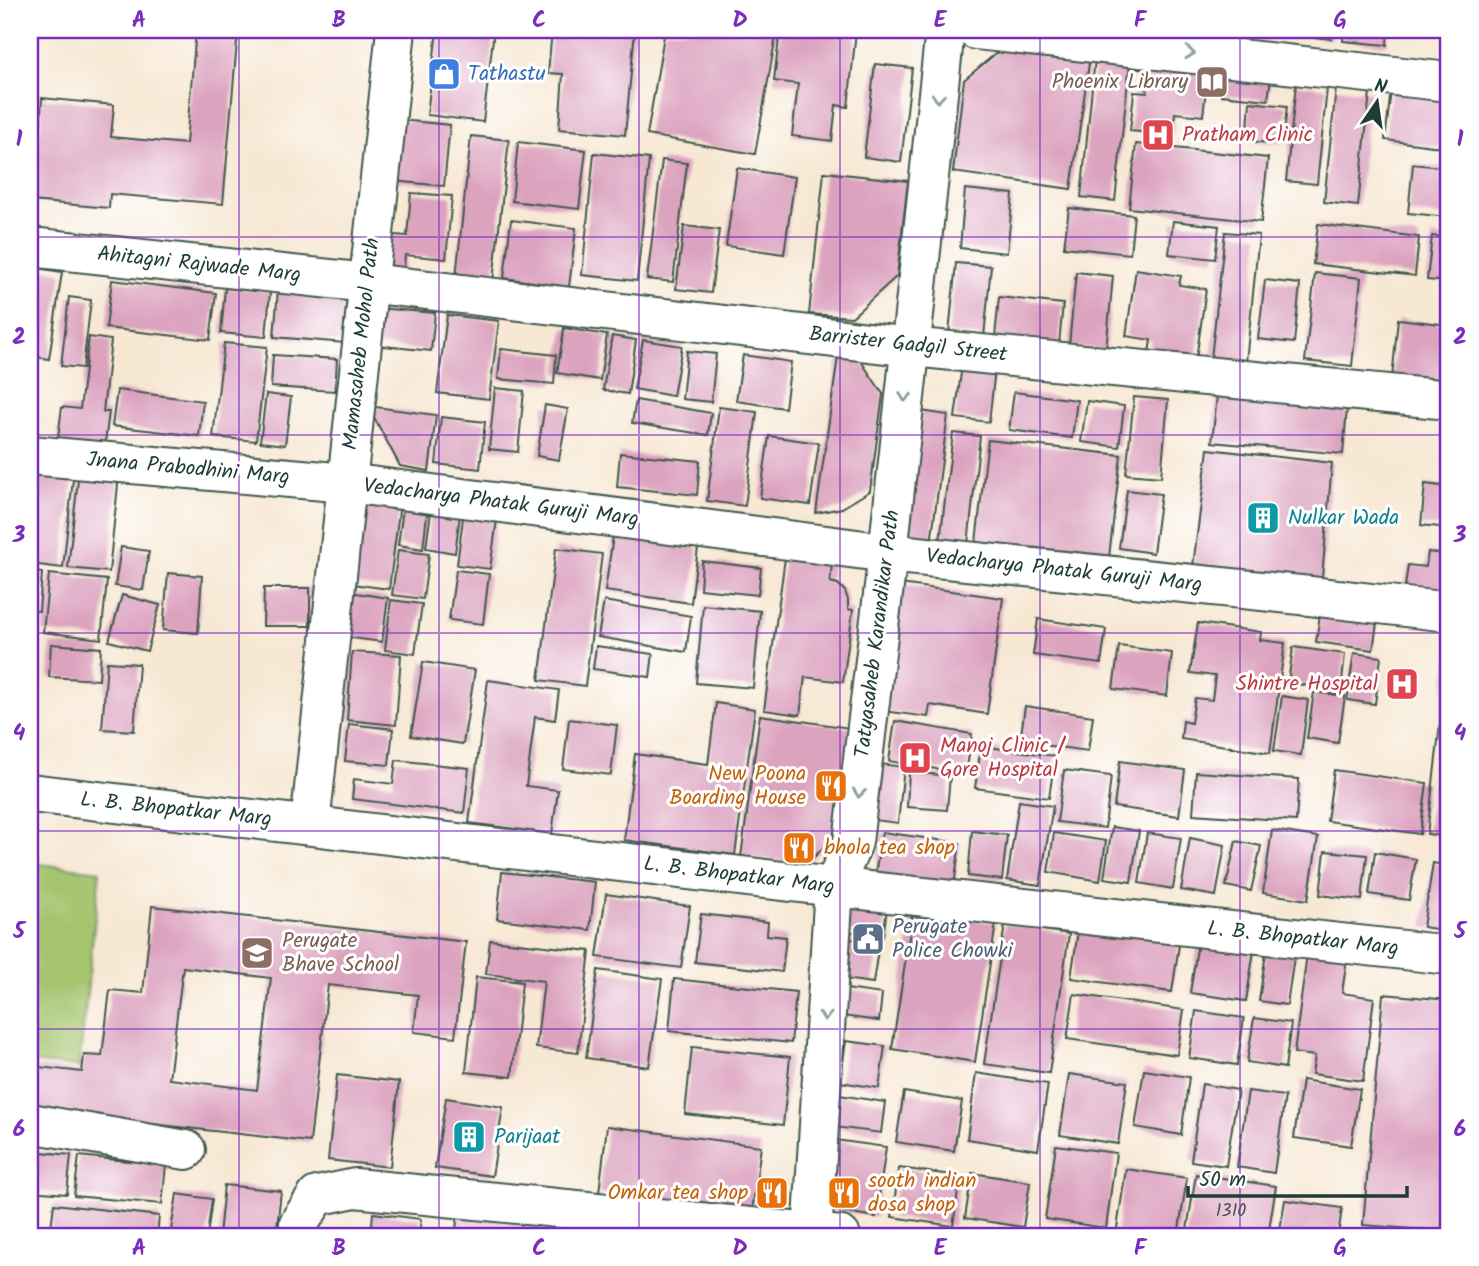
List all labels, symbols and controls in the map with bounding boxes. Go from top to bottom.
text: A [132,3,146,39]
text: B [332,3,346,39]
text: C [532,3,546,39]
text: D [732,3,748,39]
text: E [934,3,948,39]
text: F [1134,3,1148,39]
text: G [1333,3,1347,39]
one-way arrow [1185,46,1196,61]
shop icon: Tathastu [425,55,463,93]
place label: Tathastu [468,58,546,91]
library icon: Phoenix Library [1193,63,1231,101]
place label: Phoenix Library [1052,66,1188,99]
north arrow [1342,66,1412,136]
text: N [1371,71,1390,103]
one-way arrow [931,92,946,103]
hospital icon: Pratham Clinic [1139,116,1177,154]
place label: Pratham Clinic [1182,119,1313,152]
text: 1 [16,122,23,158]
text: 1 [1457,122,1464,158]
street label: Mamasaheb Mohol Path [334,236,390,452]
street label: Ahitagni Rajwade Marg [95,238,303,292]
street label: Barrister Gadgil Street [807,318,1010,372]
text: 2 [12,320,26,356]
text: 2 [1453,320,1467,356]
one-way arrow [898,392,913,403]
street label: Jnana Prabodhini Marg [85,444,291,494]
street label: Vedacharya Phatak Guruji Marg [361,470,641,536]
building icon: Nulkar Wada [1244,499,1282,537]
place label: Nulkar Wada [1288,502,1399,535]
street label: Tatyasaheb Karandikar Path [846,508,910,760]
text: 3 [12,518,26,554]
text: 3 [1453,518,1467,554]
street label: Vedacharya Phatak Guruji Marg [924,540,1204,602]
hospital icon: Shintre Hospital [1383,665,1421,703]
place label: Shintre Hospital [1236,668,1378,701]
text: 4 [13,716,26,752]
text: 4 [1454,716,1467,752]
place label: Manoj Clinic / Gore Hospital [940,730,1067,787]
hospital icon: Manoj Clinic / Gore Hospital [896,739,934,777]
place label: New Poona Boarding House [669,758,807,815]
restaurant icon: New Poona Boarding House [812,767,850,805]
street label: L. B. Bhopatkar Marg [79,784,273,836]
one-way arrow [851,787,866,799]
restaurant icon: bhola tea shop [780,829,818,867]
place label: bhola tea shop [824,832,955,865]
street label: L. B. Bhopatkar Marg [642,848,836,904]
place label: Perugate Police Chowki [892,911,1014,968]
street label: L. B. Bhopatkar Marg [1206,913,1400,965]
text: 5 [12,914,27,950]
text: 5 [1453,914,1468,950]
public building icon: Perugate Police Chowki [849,920,887,958]
place label: Perugate Bhave School [282,925,399,982]
school or university icon: Perugate Bhave School [238,934,276,972]
one-way arrow [818,1011,833,1022]
text: 6 [13,1112,25,1148]
text: 6 [1454,1112,1466,1148]
building icon: Parijaat [450,1118,488,1156]
place label: Parijaat [494,1121,561,1154]
scale bar [1188,1154,1407,1198]
text: 50 m [1199,1164,1246,1197]
place label: sooth indian dosa shop [868,1165,977,1222]
restaurant icon: Omkar tea shop [753,1174,791,1212]
restaurant icon: sooth indian dosa shop [825,1174,863,1212]
place label: Omkar tea shop [608,1177,748,1210]
house number: 1310 [1216,1197,1246,1226]
text: A [132,1231,146,1266]
text: B [332,1231,346,1266]
text: C [532,1231,546,1266]
text: D [732,1231,748,1266]
text: E [934,1231,948,1266]
text: F [1134,1231,1148,1266]
text: G [1333,1231,1347,1266]

